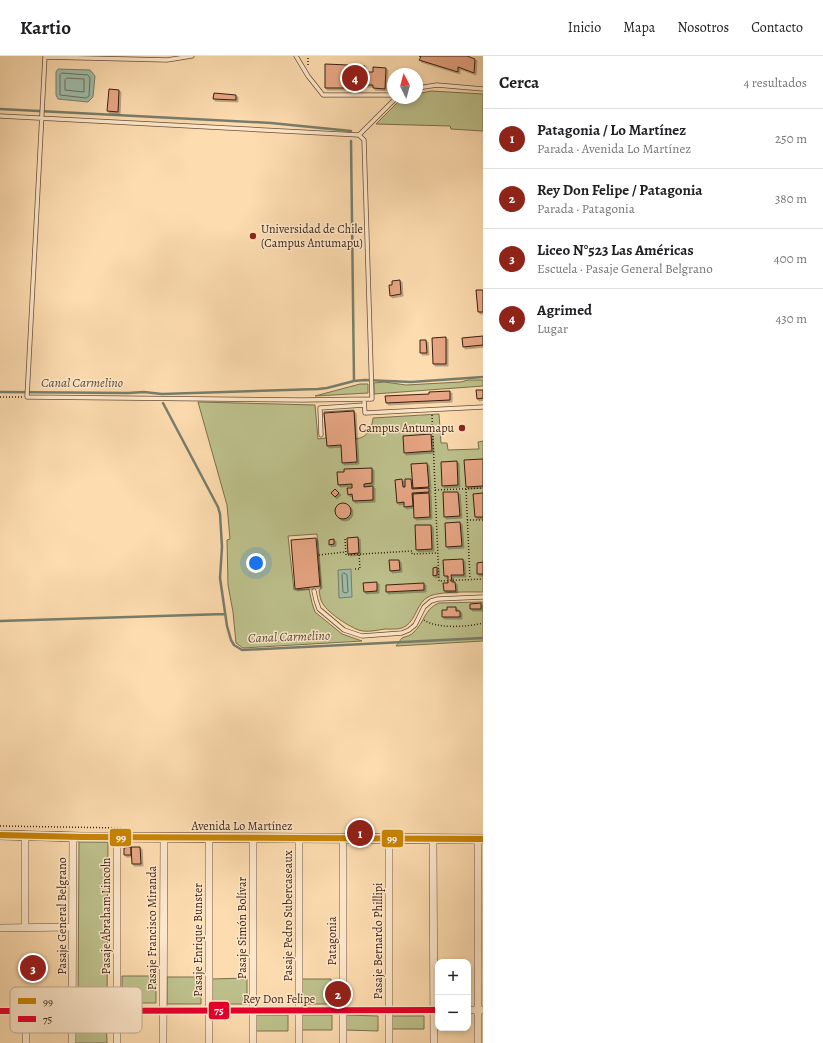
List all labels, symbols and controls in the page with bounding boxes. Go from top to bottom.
text: Kartio [20,15,71,41]
text: Inicio [568,18,601,37]
text: Mapa [623,18,655,37]
text: Nosotros [677,18,729,37]
text: Contacto [751,18,803,37]
pin: 4 [342,63,368,93]
north arrow [387,68,423,104]
text: Cerca [499,71,539,94]
text: 4 resultados [743,74,807,91]
text: Patagonia / Lo Martínez [537,120,686,140]
text: 1 [510,130,514,147]
text: 250 m [775,130,807,147]
text: Parada · Avenida Lo Martínez [537,140,691,157]
text: Rey Don Felipe / Patagonia [537,180,703,200]
text: 2 [509,190,515,207]
text: 380 m [775,190,807,207]
text: Parada · Patagonia [537,200,635,217]
place label: Universidad de Chile (Campus Antumapu) [261,221,363,251]
marker: Universidad de Chile (Campus Antumapu) [248,231,258,241]
text: Liceo N°523 Las Américas [537,240,694,260]
text: 3 [509,250,515,267]
text: 400 m [774,250,807,267]
text: Escuela · Pasaje General Belgrano [537,260,713,277]
text: Agrimed [537,300,592,320]
text: 4 [509,310,515,327]
text: 430 m [775,310,807,327]
text: Lugar [537,320,568,337]
water label: Canal Carmelino [41,374,123,391]
place label: Campus Antumapu [359,420,454,436]
marker: Campus Antumapu [457,423,467,433]
your location [246,553,266,573]
water label: Canal Carmelino [248,627,330,646]
street label: Avenida Lo Martínez [190,818,293,834]
pin: 1 [347,818,373,848]
line badge: 99 [109,828,132,847]
line badge: 99 [381,829,404,848]
text: 99 [116,830,126,845]
text: 99 [387,831,397,846]
street label: Pasaje Pedro Subercaseaux [280,850,296,982]
street label: Pasaje General Belgrano [54,857,70,975]
street label: Pasaje Abraham Lincoln [98,857,114,974]
street label: Pasaje Francisco Miranda [144,865,160,990]
street label: Pasaje Simón Bolívar [234,876,250,979]
street label: Pasaje Enrique Bunster [190,883,206,997]
street label: Pasaje Bernardo Phillipi [370,883,386,999]
street label: Patagonia [324,916,340,966]
pin: 3 [20,953,46,983]
map controls [435,959,471,1031]
button: + [435,959,471,995]
pin: 2 [325,979,351,1009]
legend [10,987,142,1033]
street label: Rey Don Felipe [243,991,315,1007]
text: 99 [43,994,53,1009]
button: − [435,995,471,1031]
line badge: 75 [208,1001,230,1020]
text: 75 [214,1003,224,1018]
text: 75 [43,1012,53,1027]

